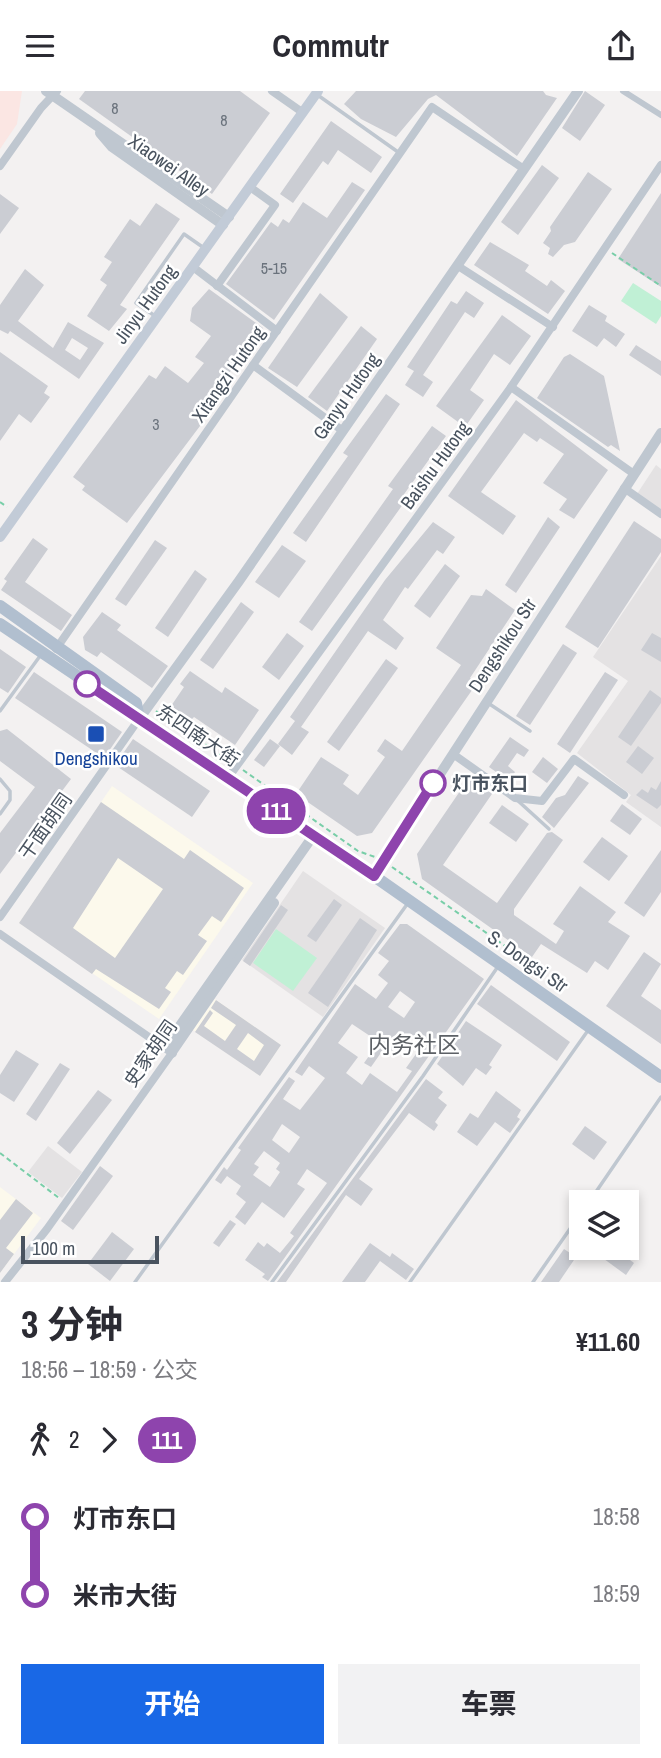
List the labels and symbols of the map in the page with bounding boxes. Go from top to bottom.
house number: 8 [111,97,119,119]
house number: 8 [220,109,228,131]
street label: Xiaowei Alley [123,128,215,203]
house number: 5-15 [261,257,287,279]
street label: Jinyu Hutong [107,259,183,349]
street label: Xitangzi Hutong [185,321,271,427]
street label: Ganyu Hutong [307,347,386,445]
house number: 3 [152,413,160,435]
street label: Baishu Hutong [394,415,476,514]
street label: Dengshikou Str [462,592,543,697]
unlabelled marker [74,671,100,697]
street label: 东四南大街 [151,698,245,772]
marker: Dengshikou [86,724,106,744]
place label: Dengshikou [54,745,138,771]
marker: 灯市东口 [420,770,446,796]
place label: 灯市东口 [452,770,528,796]
street label: 干面胡同 [13,787,77,865]
line badge: 111 [236,788,316,834]
street label: S. Dongsi Str [483,924,574,999]
street label: 史家胡同 [118,1014,182,1092]
district label: 内务社区 [368,1029,460,1060]
scale bar [21,1233,159,1265]

